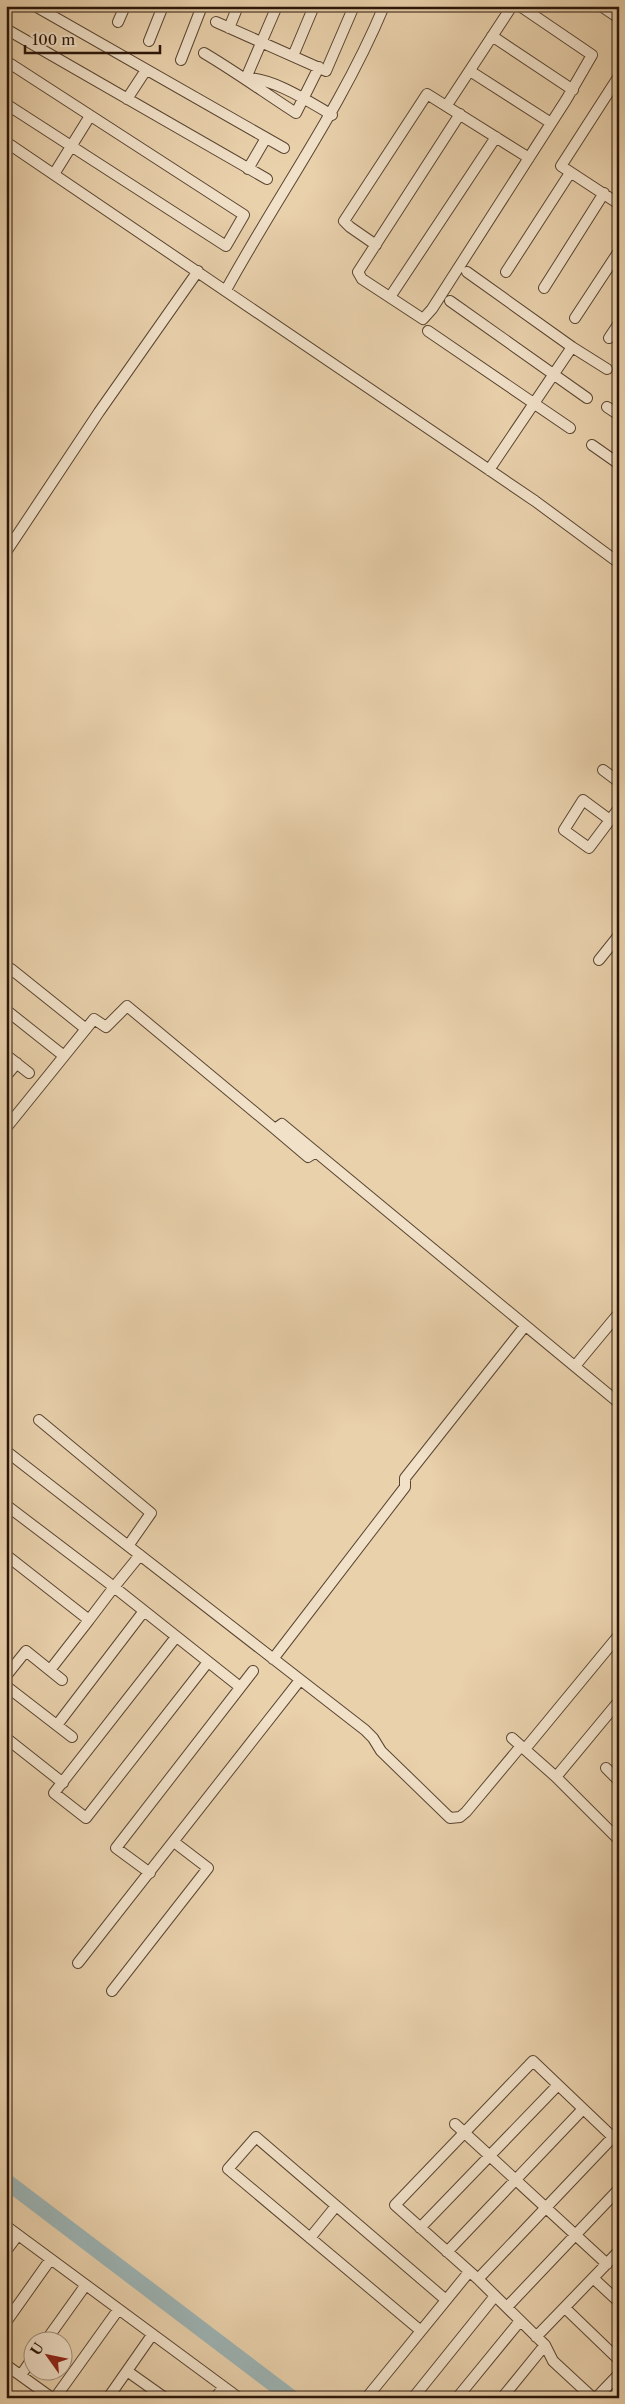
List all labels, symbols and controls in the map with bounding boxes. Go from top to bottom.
scale bar [25,22,160,54]
text: 100 m [32,30,75,49]
north arrow [22,2332,72,2382]
text: U [26,2339,48,2359]

